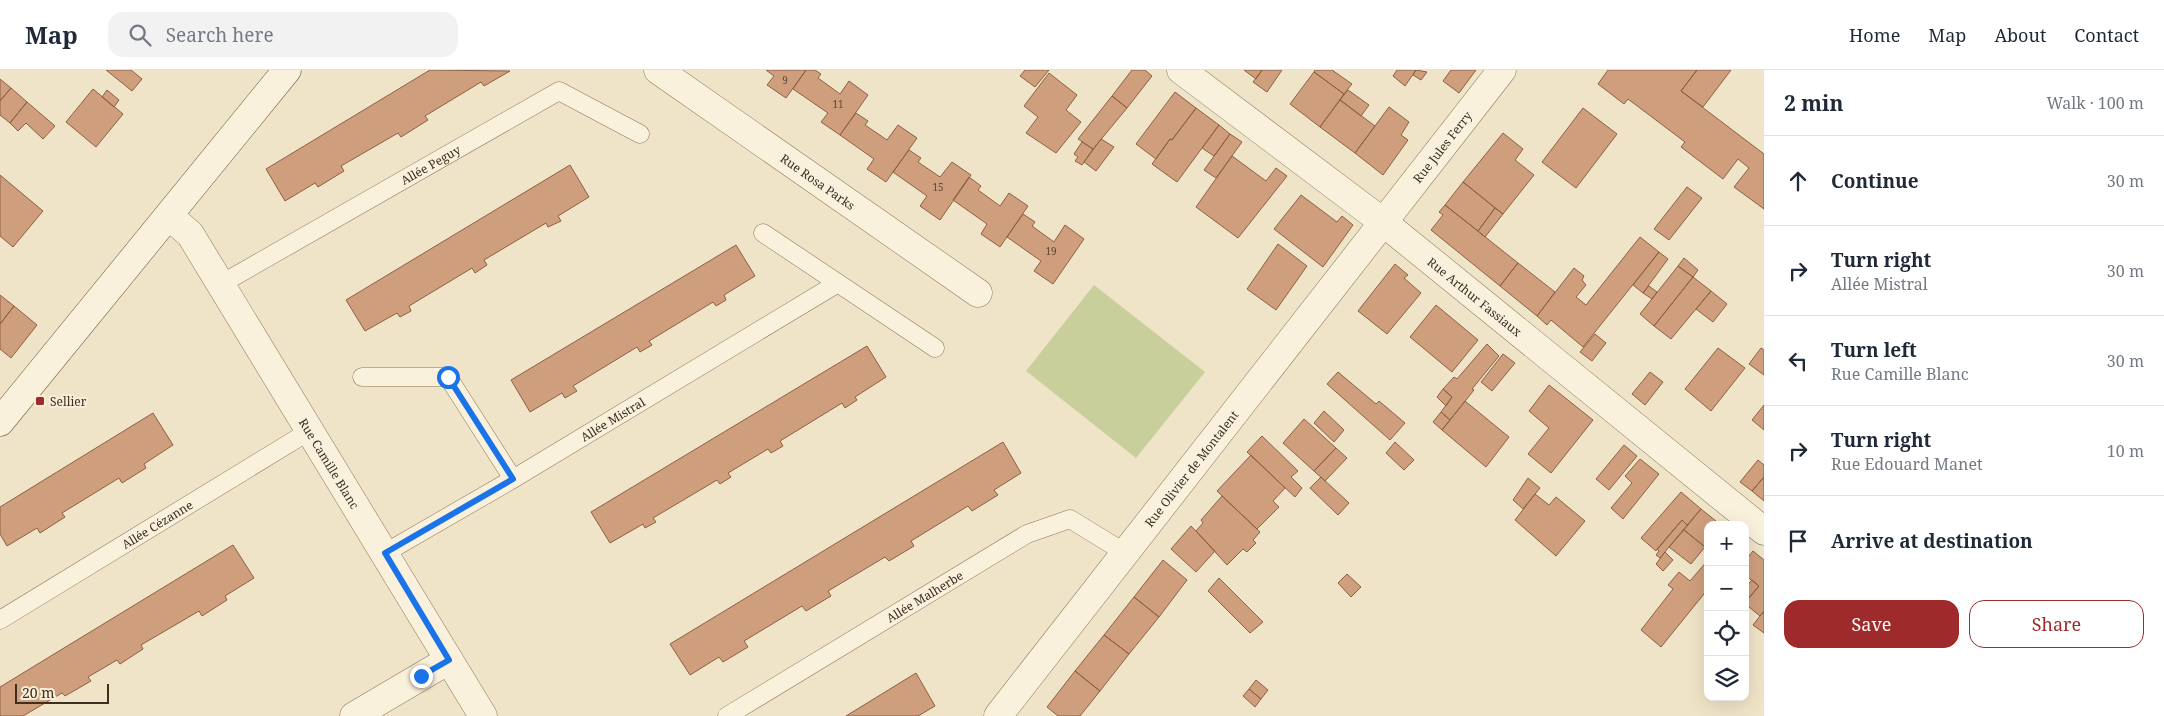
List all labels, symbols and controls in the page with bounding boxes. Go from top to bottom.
search box [108,12,458,57]
text: Map [25,18,78,51]
icon: search [126,21,154,49]
text: Search here [166,22,274,48]
text: Home [1849,23,1900,47]
text: Map [1928,23,1966,47]
text: About [1994,23,2046,47]
text: Contact [2074,23,2139,47]
house number: 9 [782,73,788,87]
text: 2 min [1784,89,1843,117]
text: Walk · 100 m [2047,92,2144,114]
house number: 11 [832,97,844,111]
street label: Rue Jules Ferry [1409,107,1476,186]
street label: Allée Peguy [397,141,464,188]
street label: Rue Rosa Parks [777,150,859,213]
icon: ahead [1784,167,1812,195]
text: Continue [1831,168,1919,194]
text: 30 m [2107,170,2144,192]
house number: 15 [932,180,944,194]
house number: 19 [1045,244,1057,258]
text: Turn right [1831,247,1931,273]
street label: Rue Arthur Fassiaux [1424,253,1526,340]
icon: right [1784,257,1812,285]
text: 30 m [2107,260,2144,282]
text: Allée Mistral [1831,273,1928,295]
text: Turn left [1831,337,1917,363]
icon: left [1784,347,1812,375]
text: 30 m [2107,350,2144,372]
text: Rue Camille Blanc [1831,363,1969,385]
route start [437,366,460,389]
place label: Sellier [50,393,87,410]
street label: Allée Mistral [577,393,648,445]
marker: Sellier [34,395,46,407]
street label: Rue Olivier de Montalent [1140,407,1242,530]
street label: Rue Camille Blanc [295,415,364,512]
text: Turn right [1831,427,1931,453]
icon: right [1784,437,1812,465]
text: 10 m [2107,440,2144,462]
text: Rue Edouard Manet [1831,453,1983,475]
street label: Allée Cézanne [118,496,196,552]
map controls [1704,521,1749,701]
button: + [1704,521,1749,566]
icon: arrive [1784,527,1812,555]
text: Arrive at destination [1831,528,2033,554]
street label: Allée Malherbe [883,566,966,626]
button: − [1704,566,1749,611]
button: Save [1784,600,1959,648]
button: Share [1969,600,2144,648]
button: locate [1704,611,1749,656]
button: layers [1704,656,1749,701]
route end [410,665,433,688]
scale bar [15,681,109,704]
text: 20 m [22,683,55,702]

